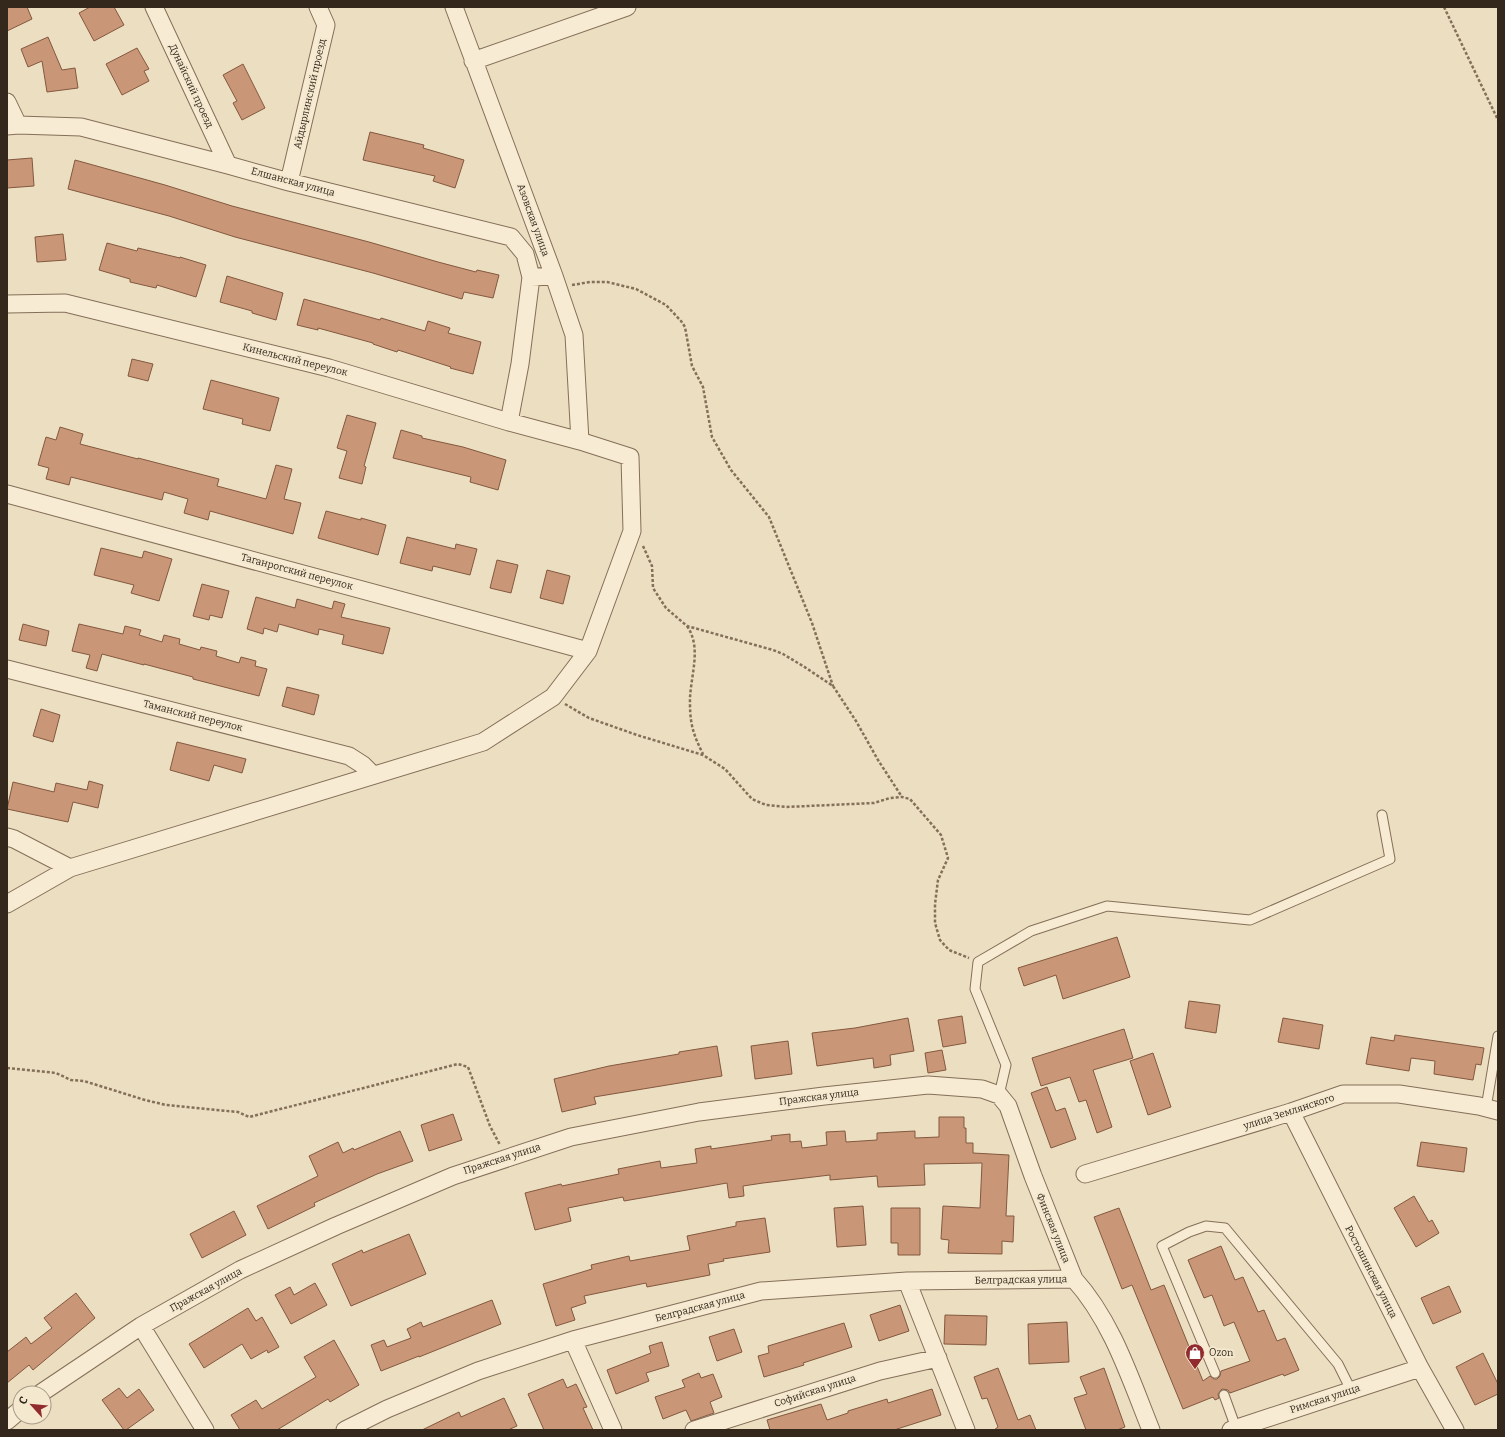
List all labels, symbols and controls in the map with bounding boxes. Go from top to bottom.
street label: Айдырлинский проезд [291,38,329,150]
street label: Дунайский проезд [166,42,216,130]
street label: Елшанская улица [250,165,337,199]
street label: Азовская улица [514,182,552,258]
street label: Кинельский переулок [241,341,349,379]
street label: Таганрогский переулок [240,551,354,593]
street label: Таманский переулок [142,698,244,734]
street label: Пражская улица [778,1086,860,1108]
street label: улица Землянского [1241,1092,1336,1133]
street label: Пражская улица [462,1141,543,1177]
street label: Финская улица [1034,1191,1073,1265]
street label: Ростошинская улица [1342,1224,1400,1321]
street label: Пражская улица [168,1265,245,1315]
street label: Белградская улица [975,1273,1068,1287]
street label: Белградская улица [654,1289,747,1325]
shop icon: Ozon [1184,1342,1206,1370]
place label: Ozon [1209,1347,1234,1359]
street label: Софийская улица [773,1372,858,1410]
street label: Римская улица [1288,1382,1362,1416]
north arrow [12,1385,52,1425]
text: С [16,1395,31,1407]

